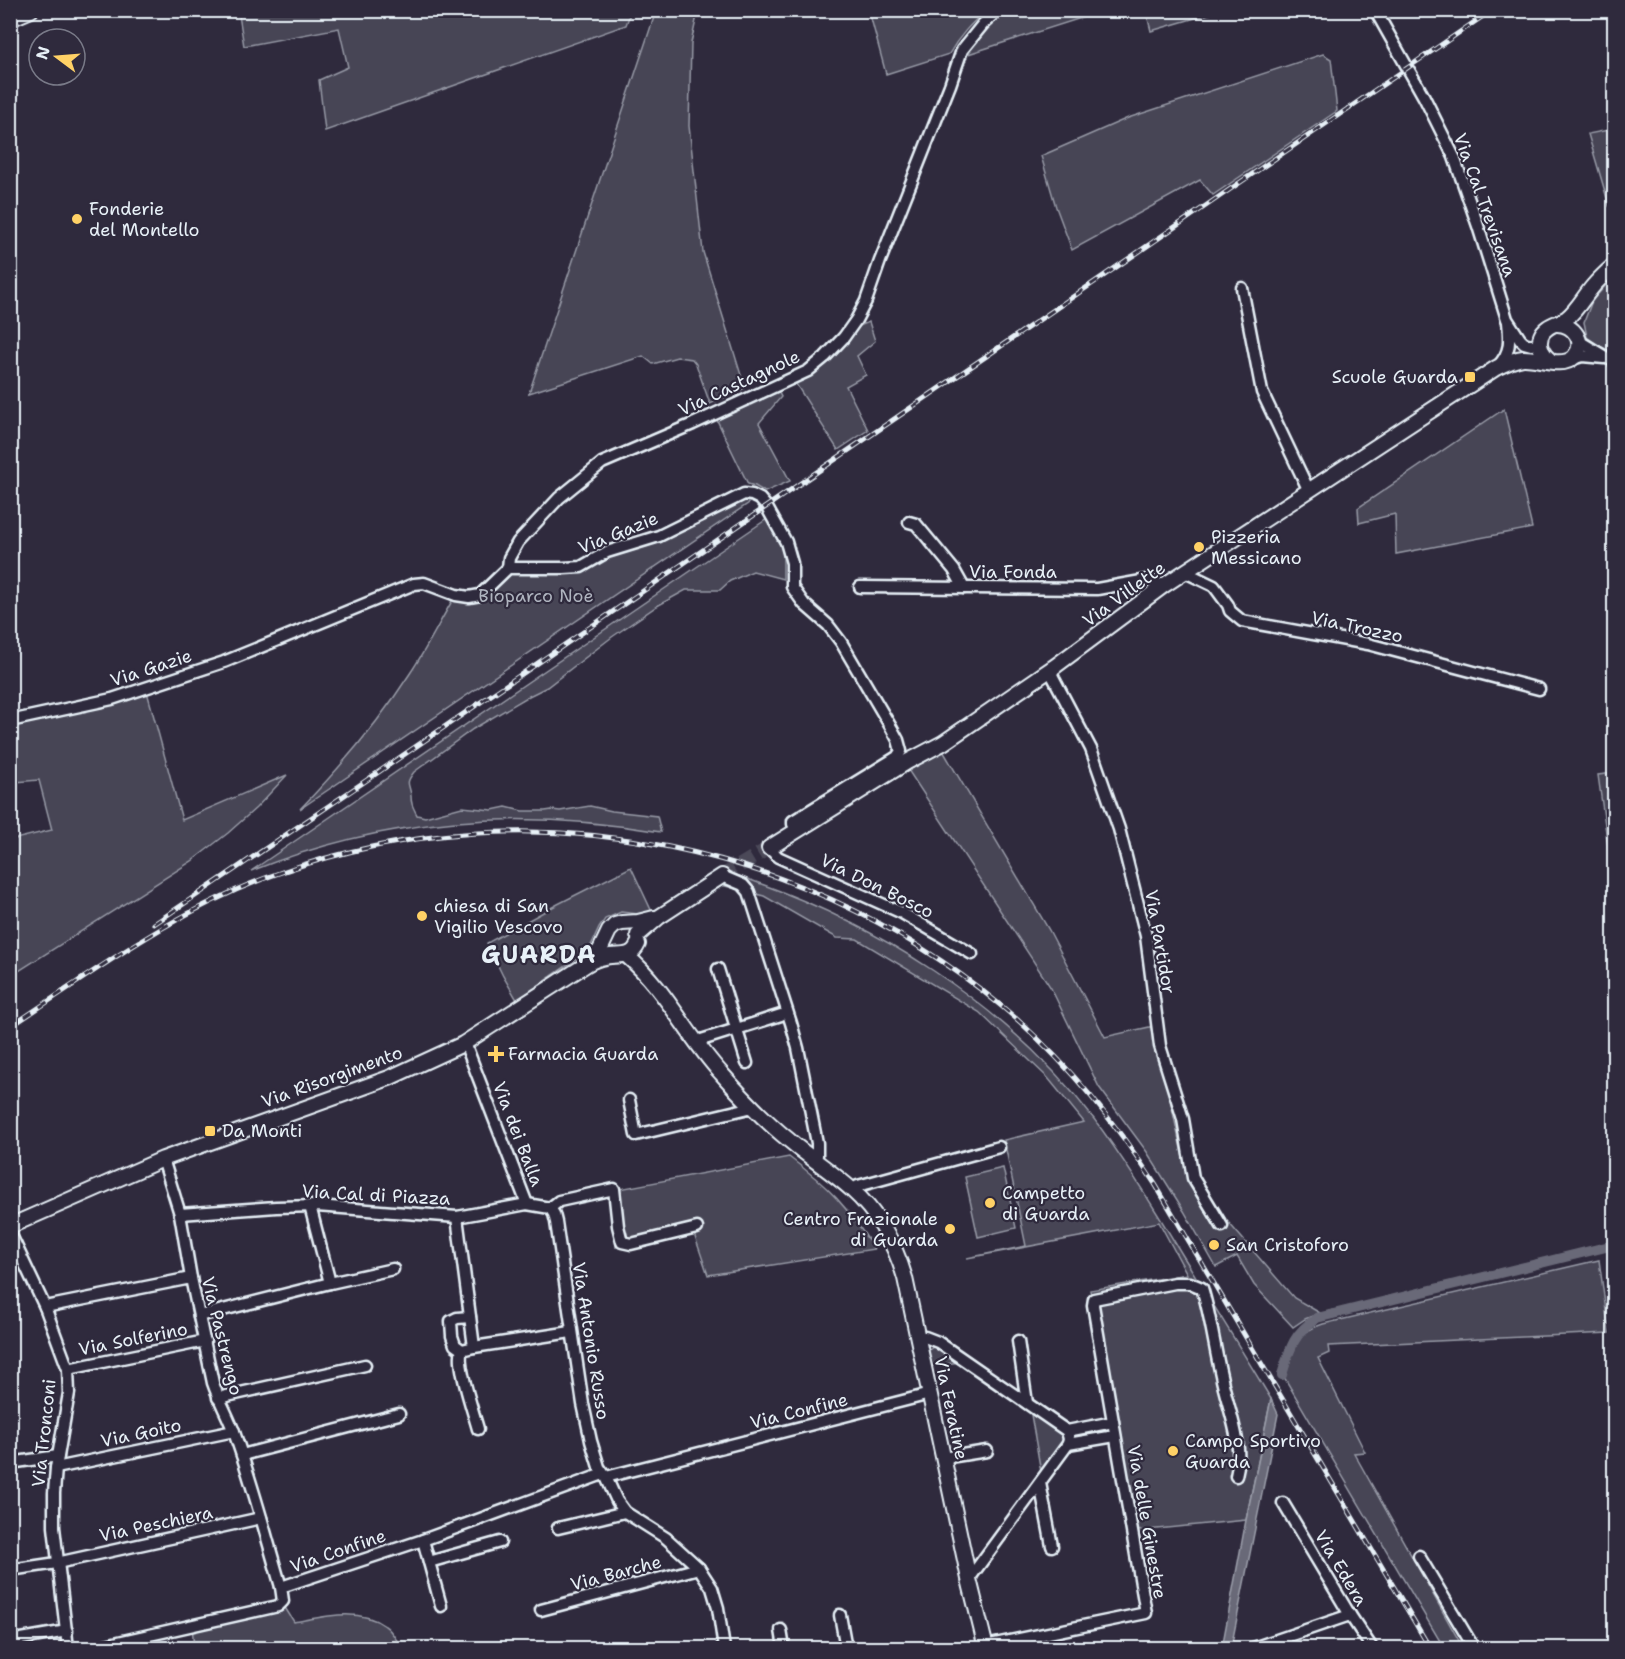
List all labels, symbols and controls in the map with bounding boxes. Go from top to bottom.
north arrow [27,27,87,87]
text: N [31,44,55,62]
street label: Via Cal Trevisana [1448,130,1522,280]
place label: Fonderie del Montello [89,197,200,242]
marker: Fonderie del Montello [70,212,84,226]
street label: Via Castagnole [674,344,804,422]
place label: Scuole Guarda [1332,365,1458,389]
marker: Scuole Guarda [1463,370,1477,384]
street label: Via Gazie [574,506,662,560]
place label: Pizzeria Messicano [1211,525,1302,570]
marker: Pizzeria Messicano [1192,540,1206,554]
street label: Via Villette [1078,556,1170,632]
street label: Via Fonda [969,560,1057,584]
park label: Bioparco Noè [478,584,594,608]
street label: Via Trozzo [1309,606,1405,648]
street label: Via Gazie [107,644,195,692]
street label: Via Don Bosco [816,848,938,924]
street label: Via Partidor [1139,888,1181,996]
place label: chiesa di San Vigilio Vescovo [434,894,563,939]
marker: chiesa di San Vigilio Vescovo [415,909,429,923]
district label: GUARDA [481,939,597,971]
street label: Via Risorgimento [258,1040,406,1114]
place label: Farmacia Guarda [508,1042,658,1066]
marker: Farmacia Guarda [489,1047,503,1061]
street label: Via dei Balla [487,1078,549,1190]
place label: Da Monti [222,1119,302,1143]
marker: Da Monti [203,1124,217,1138]
street label: Via Cal di Piazza [301,1179,451,1211]
place label: Campetto di Guarda [1002,1181,1090,1226]
marker: Campetto di Guarda [983,1196,997,1210]
place label: Centro Frazionale di Guarda [783,1207,938,1252]
marker: Centro Frazionale di Guarda [943,1222,957,1236]
place label: San Cristoforo [1226,1233,1349,1257]
marker: San Cristoforo [1207,1238,1221,1252]
street label: Via Antonio Russo [567,1261,615,1421]
street label: Via Pastrengo [196,1274,248,1398]
street label: Via Solferino [76,1317,190,1361]
street label: Via Feratine [928,1354,974,1462]
street label: Via Tronconi [26,1378,62,1488]
street label: Via Confine [748,1387,850,1435]
street label: Via Goito [99,1413,183,1453]
place label: Campo Sportivo Guarda [1185,1429,1321,1474]
street label: Via delle Ginestre [1122,1443,1172,1601]
marker: Campo Sportivo Guarda [1166,1444,1180,1458]
street label: Via Peschiera [97,1500,215,1548]
street label: Via Confine [287,1523,389,1579]
street label: Via Edera [1309,1526,1373,1610]
street label: Via Barche [568,1549,664,1597]

